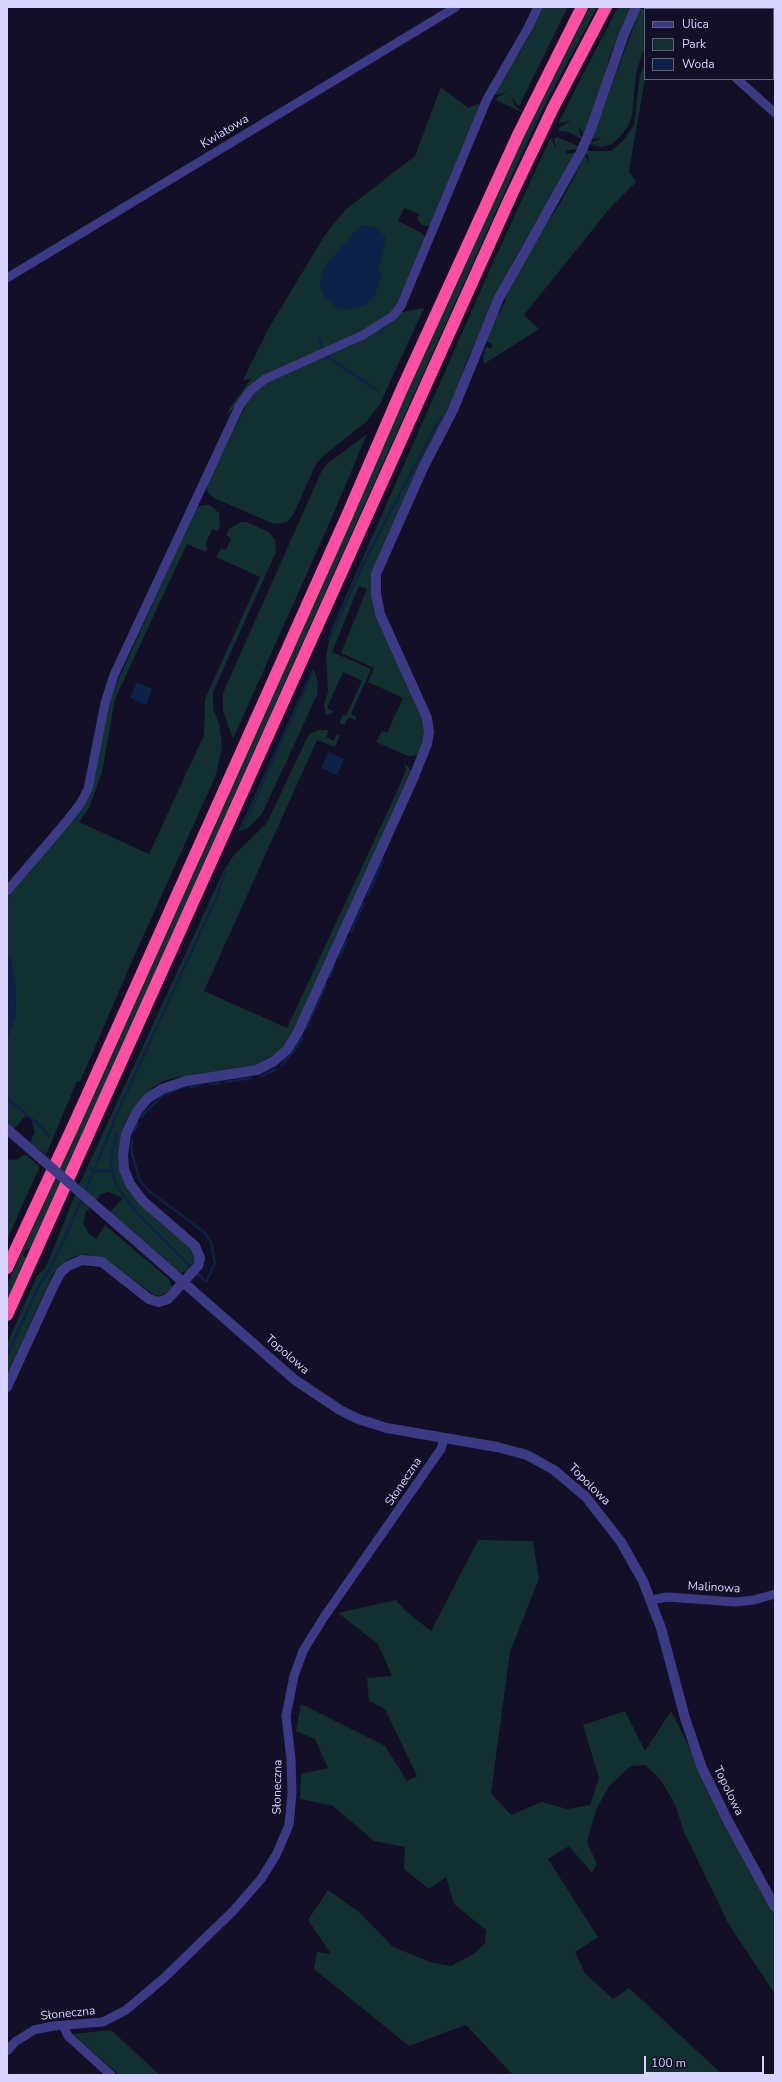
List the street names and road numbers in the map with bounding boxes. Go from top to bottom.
street label: Kwiatowa [198,112,252,152]
street label: Topolowa [262,1332,312,1378]
street label: Słoneczna [383,1455,425,1509]
street label: Topolowa [565,1461,613,1509]
street label: Malinowa [687,1579,741,1597]
street label: Słoneczna [270,1759,286,1815]
street label: Topolowa [710,1764,746,1818]
street label: Słoneczna [40,2004,96,2024]

